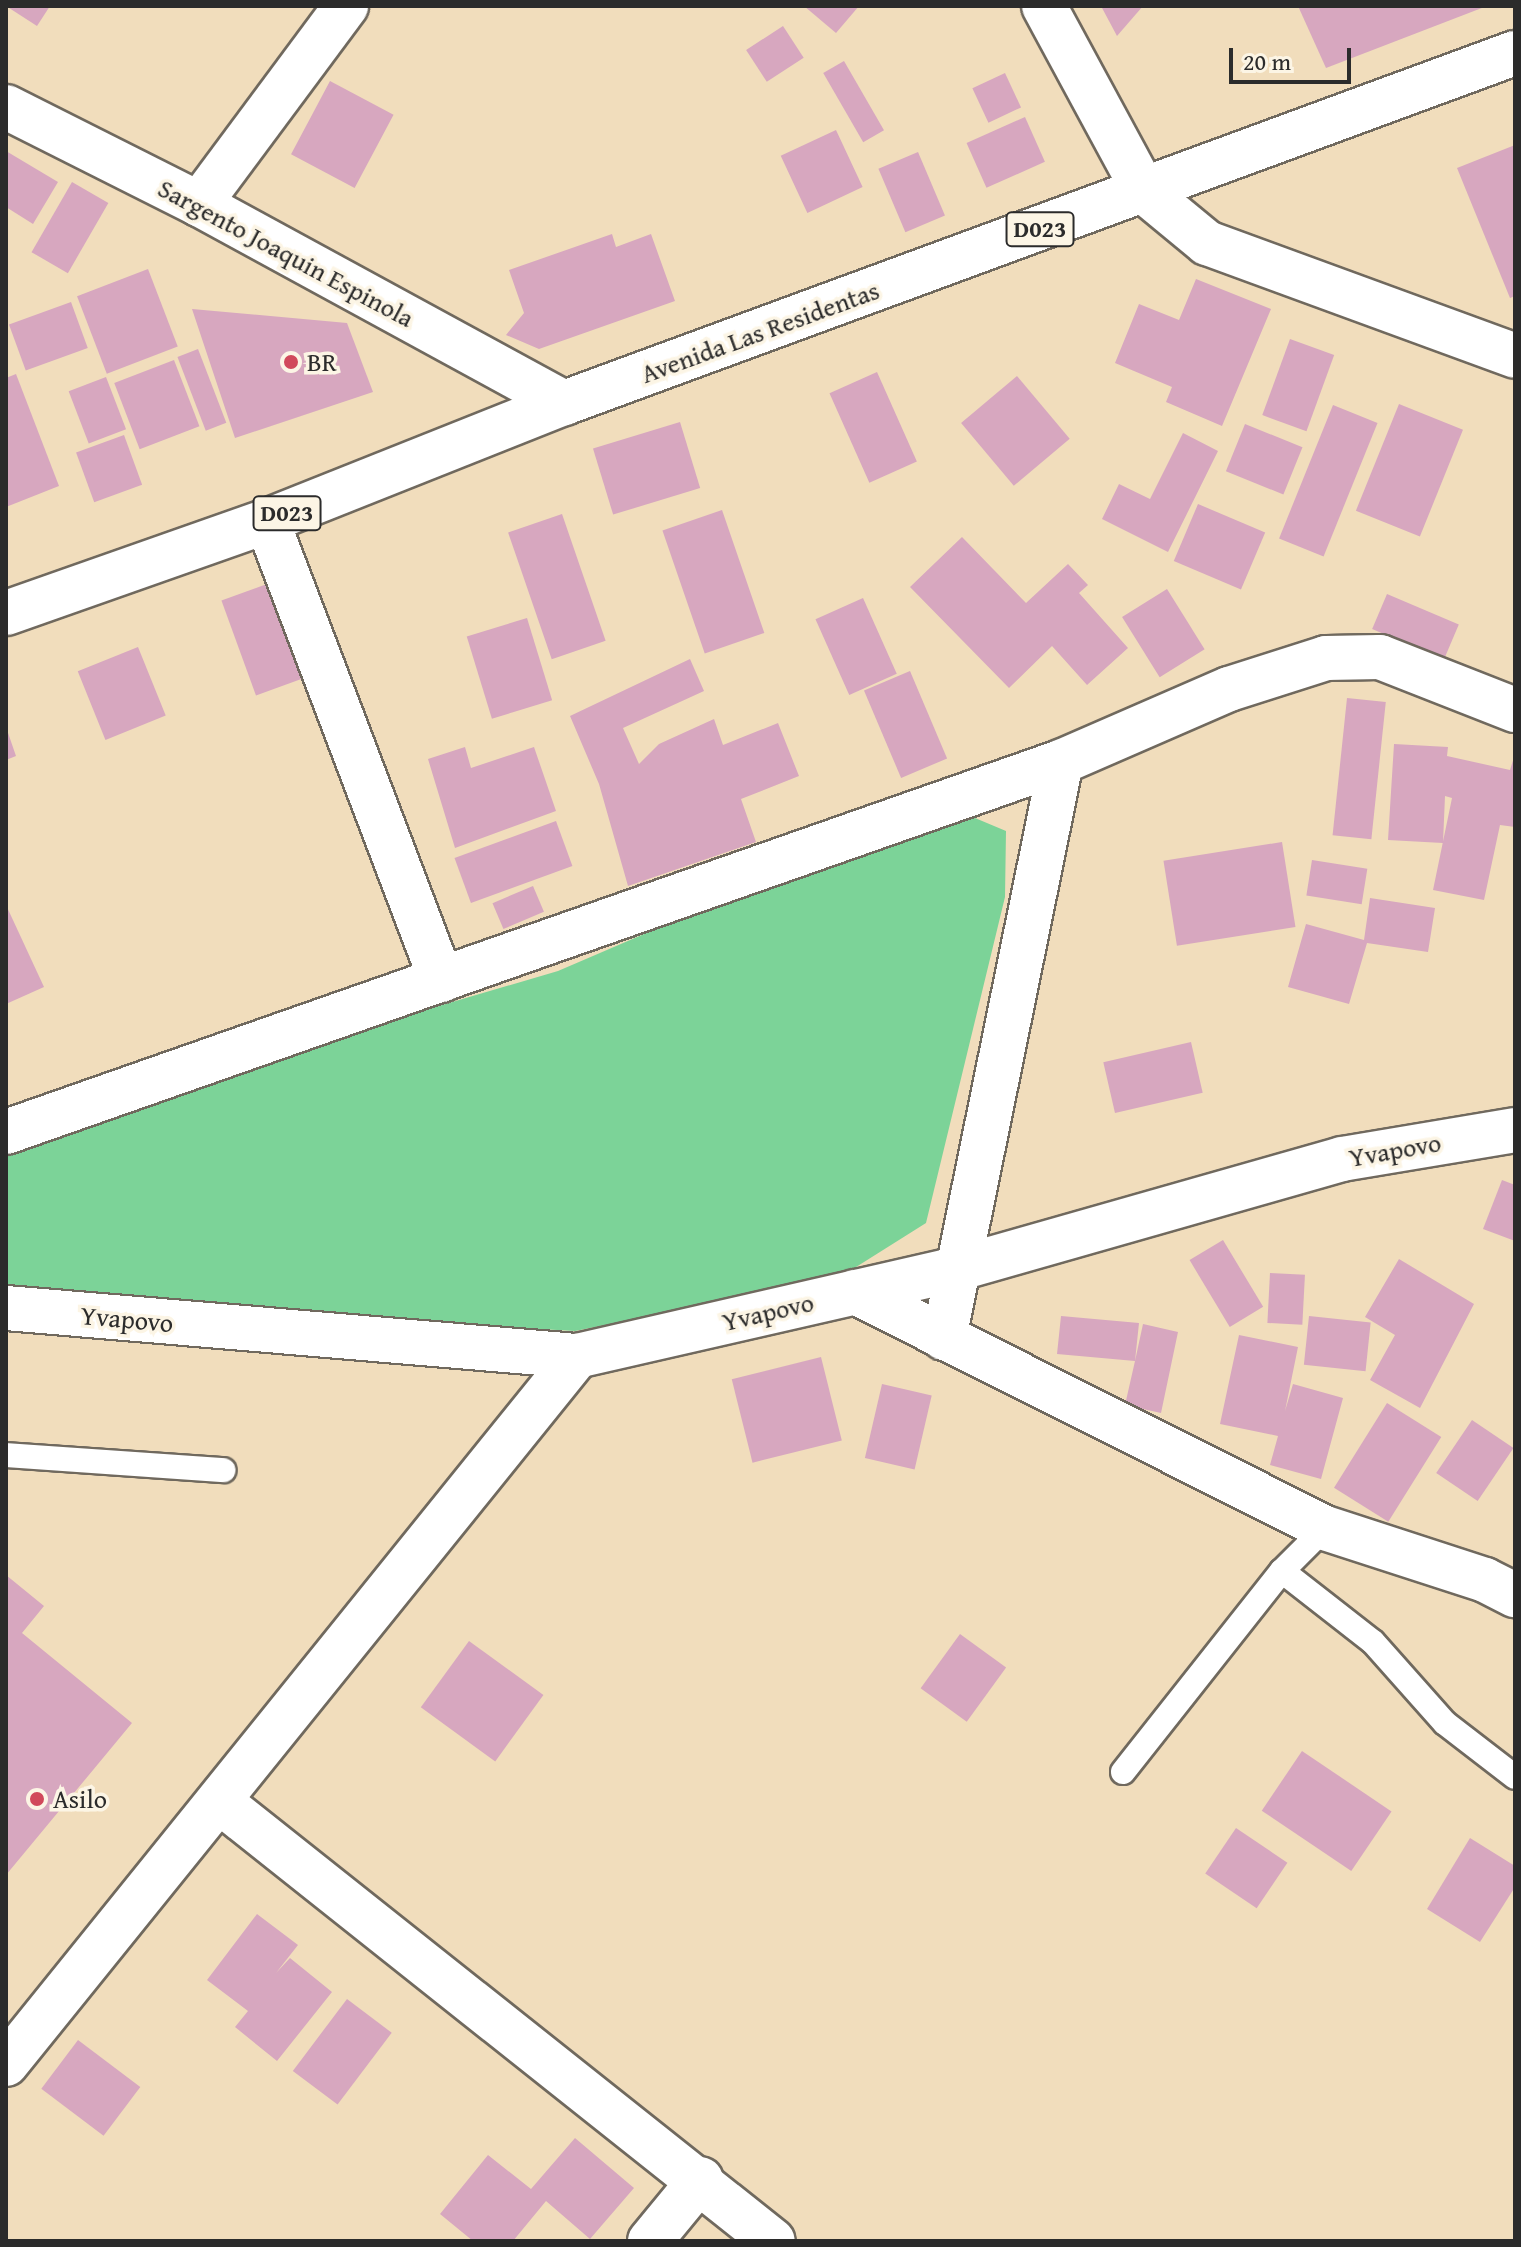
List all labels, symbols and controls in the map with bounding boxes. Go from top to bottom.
scale bar [1233,32,1355,82]
text: 20 m [1243,44,1291,79]
street label: Sargento Joaquin Espinola [153,172,419,334]
road number: D023 [1004,209,1076,249]
street label: Avenida Las Residentas [637,274,883,390]
place label: BR [307,346,337,378]
marker: BR [282,353,300,371]
road number: D023 [251,493,323,533]
street label: Yvapovo [1347,1127,1443,1173]
street label: Yvapovo [719,1286,817,1338]
street label: Yvapovo [79,1299,175,1339]
place label: Asilo [53,1783,107,1815]
marker: Asilo [28,1790,46,1808]

